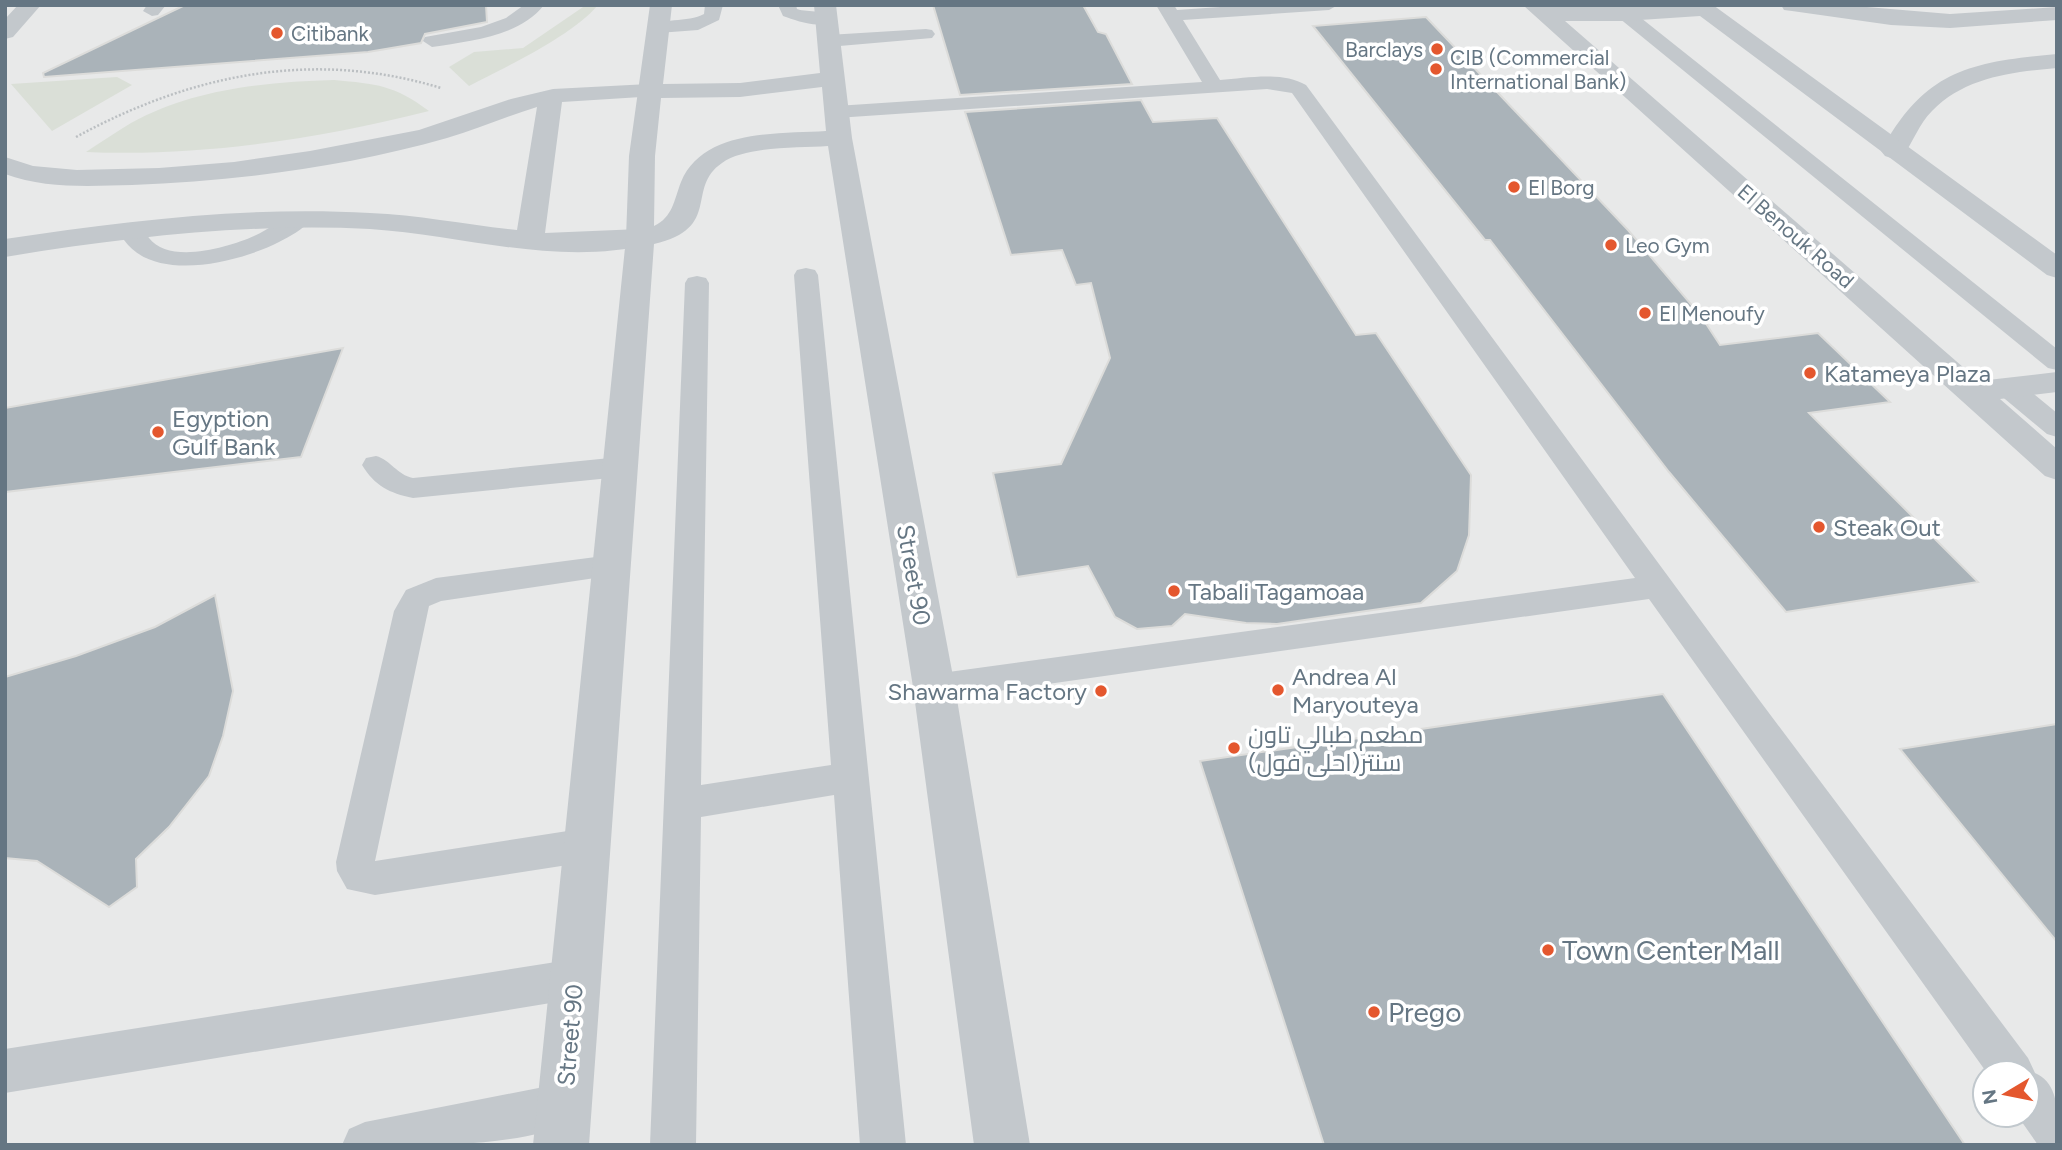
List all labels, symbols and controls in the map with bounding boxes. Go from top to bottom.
place label: Citibank [291,21,370,46]
marker: Citibank [269,25,285,41]
place label: Barclays [1345,37,1423,62]
marker: Barclays [1429,41,1445,57]
place label: CIB (Commercial International Bank) [1450,45,1626,94]
marker: CIB (Commercial International Bank) [1428,61,1444,77]
place label: El Borg [1528,175,1595,200]
marker: El Borg [1506,179,1522,195]
street label: El Benouk Road [1733,179,1859,293]
place label: Leo Gym [1625,233,1710,258]
marker: Leo Gym [1603,237,1619,253]
place label: El Menoufy [1659,301,1765,326]
marker: El Menoufy [1637,305,1653,321]
place label: Katameya Plaza [1824,359,1991,388]
marker: Katameya Plaza [1802,365,1818,381]
place label: Egyption Gulf Bank [172,404,276,461]
marker: Egyption Gulf Bank [150,424,166,440]
place label: Steak Out [1833,513,1941,542]
marker: Steak Out [1811,519,1827,535]
street label: Street 90 [891,522,937,628]
place label: Tabali Tagamoaa [1188,577,1364,606]
marker: Tabali Tagamoaa [1166,583,1182,599]
place label: Andrea Al Maryouteya [1292,662,1419,719]
place label: Shawarma Factory [888,677,1087,706]
marker: Andrea Al Maryouteya [1270,682,1286,698]
marker: Shawarma Factory [1093,683,1109,699]
place label: مطعم طبالي تاون سنتر(احلى فول) [1248,720,1423,777]
marker: مطعم طبالي تاون سنتر(احلى فول) [1226,740,1242,756]
place label: Town Center Mall [1562,933,1780,967]
marker: Town Center Mall [1540,942,1556,958]
street label: Street 90 [551,983,589,1087]
place label: Prego [1388,995,1462,1029]
marker: Prego [1366,1004,1382,1020]
north arrow [1971,1059,2041,1129]
text: N [1977,1088,2002,1106]

